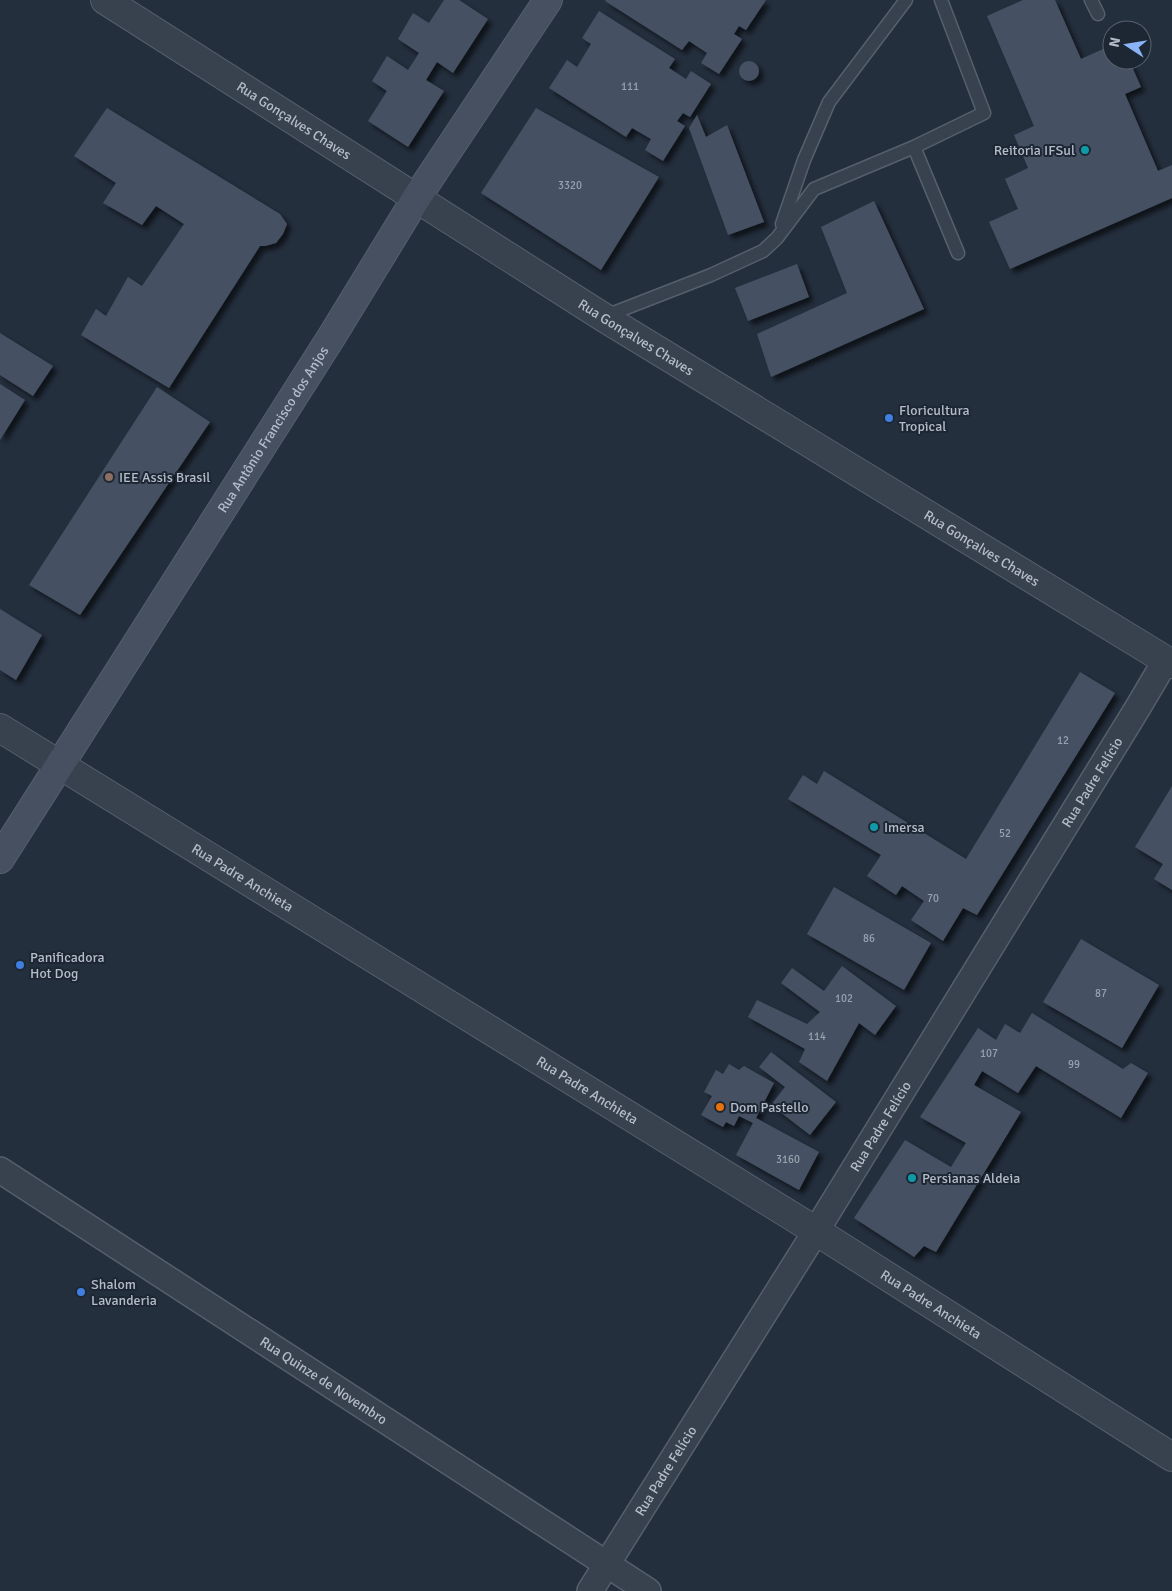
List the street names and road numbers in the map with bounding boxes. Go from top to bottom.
street label: Rua Gonçalves Chaves [233,78,354,163]
street label: Rua Gonçalves Chaves [575,295,697,379]
street label: Rua Antônio Francisco dos Anjos [214,343,332,516]
street label: Rua Gonçalves Chaves [921,507,1042,590]
street label: Rua Padre Felício [1058,734,1127,831]
street label: Rua Padre Anchieta [188,840,296,916]
street label: Rua Padre Anchieta [533,1053,641,1128]
street label: Rua Padre Felício [847,1078,915,1175]
street label: Rua Padre Anchieta [877,1266,985,1343]
street label: Rua Quinze de Novembro [257,1333,390,1428]
street label: Rua Padre Felício [631,1423,700,1519]

